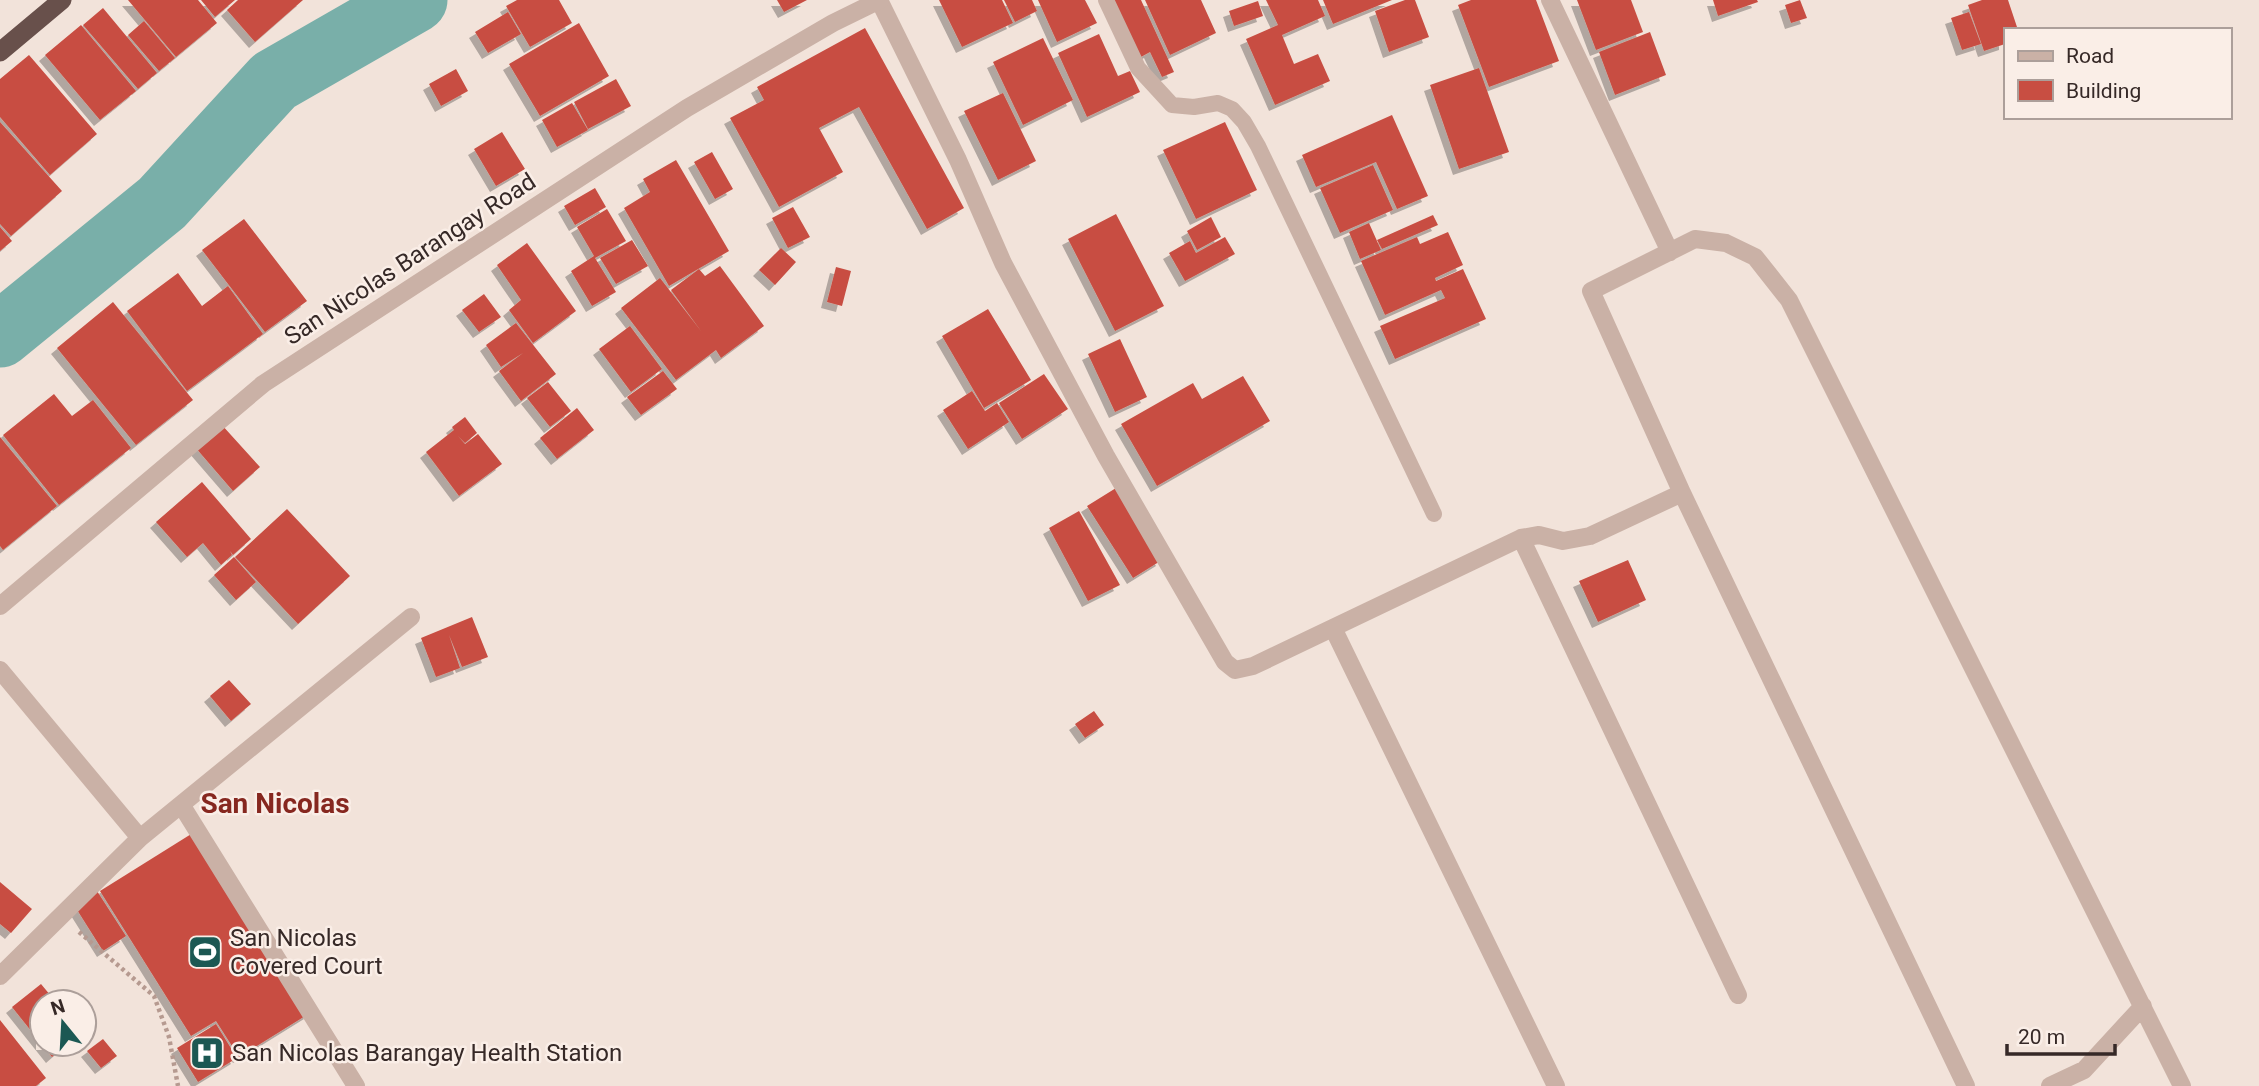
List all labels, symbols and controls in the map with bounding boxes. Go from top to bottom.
legend [2004,28,2231,119]
text: Road [2066,44,2114,68]
text: Building [2066,79,2141,103]
street label: San Nicolas Barangay Road [279,167,541,351]
district label: San Nicolas [200,787,350,820]
place label: San Nicolas Covered Court [230,924,383,980]
sports icon: San Nicolas Covered Court [186,933,224,971]
north arrow [28,988,98,1058]
text: N [48,994,68,1020]
scale bar [2007,1012,2116,1056]
text: 20 m [2018,1025,2065,1049]
hospital icon: San Nicolas Barangay Health Station [188,1034,226,1072]
place label: San Nicolas Barangay Health Station [232,1039,622,1067]

